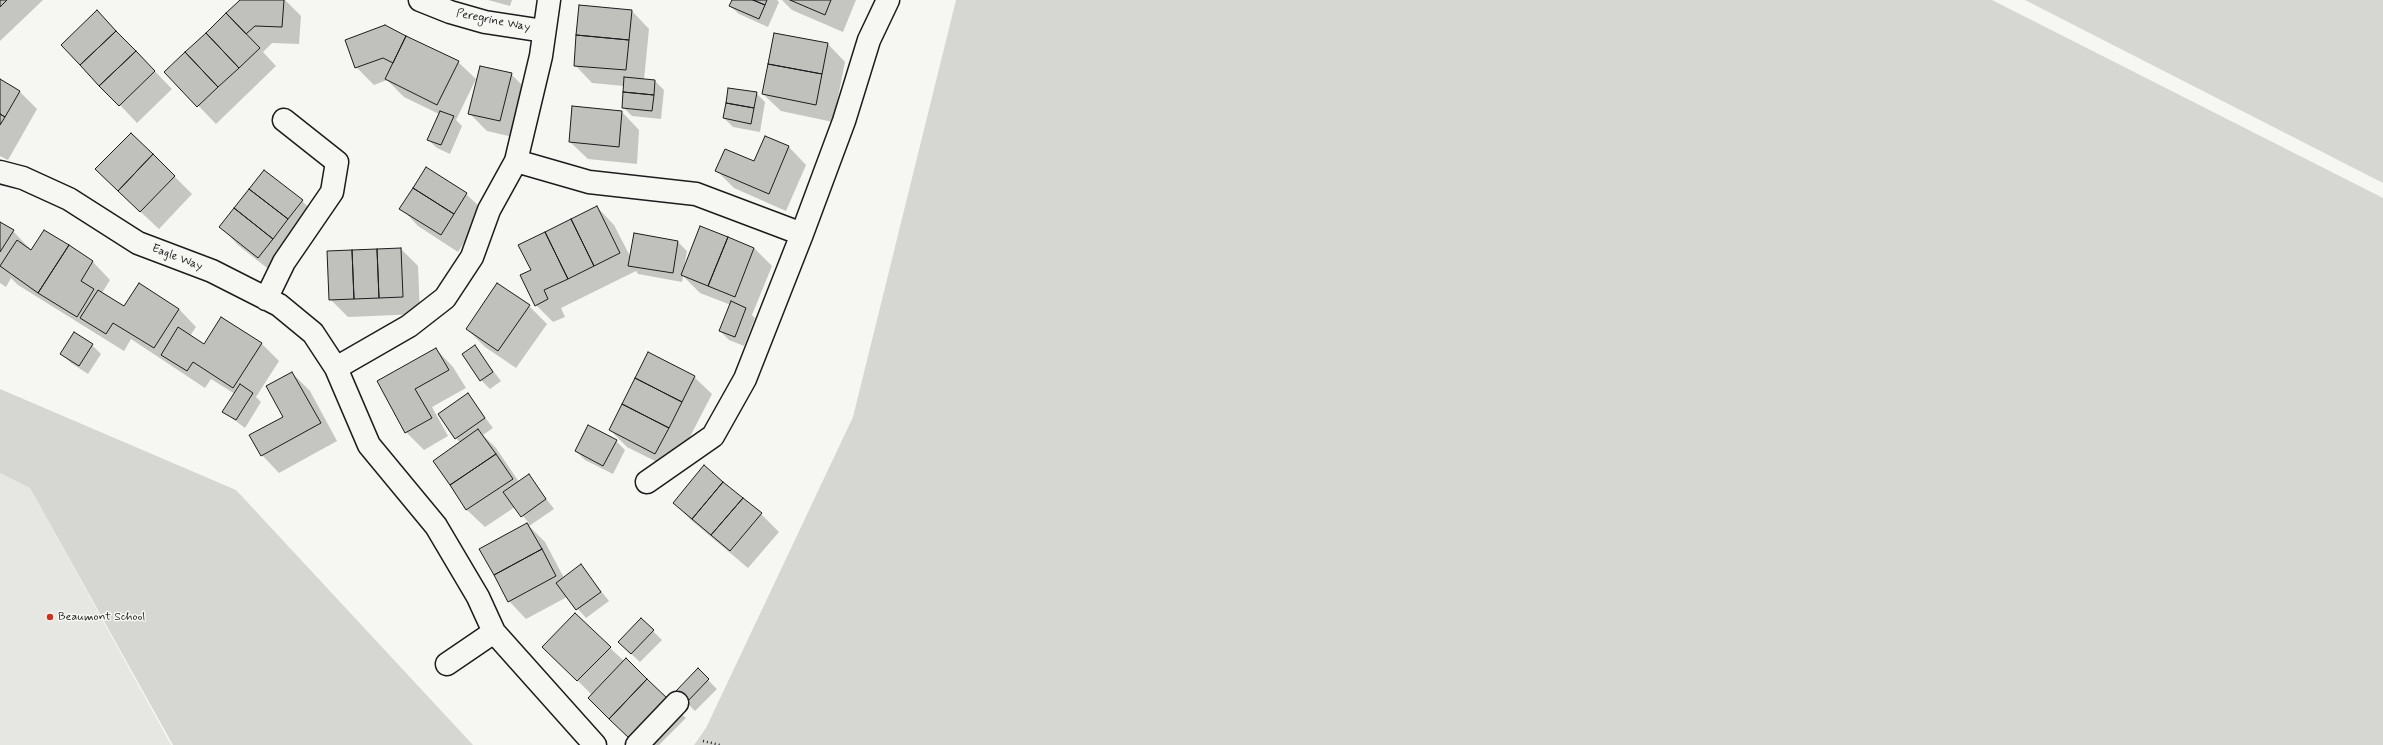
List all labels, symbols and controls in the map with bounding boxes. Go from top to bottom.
street label: Peregrine Way [455,7,531,35]
street label: Eagle Way [150,242,204,274]
place label: Beaumont School [58,610,145,624]
marker: Beaumont School [45,612,55,622]

